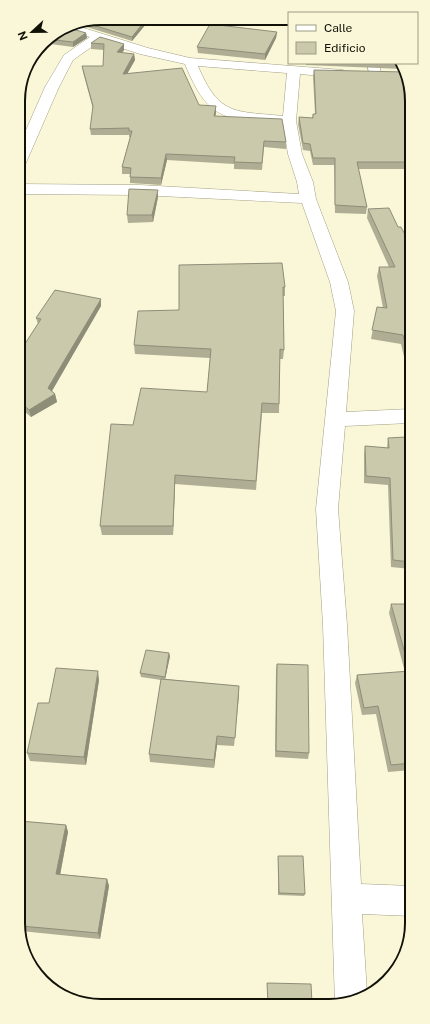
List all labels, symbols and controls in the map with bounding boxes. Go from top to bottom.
north arrow [12,12,52,52]
legend [288,12,418,64]
text: Calle [324,21,353,35]
text: N [16,30,30,42]
text: Edificio [324,41,366,55]

